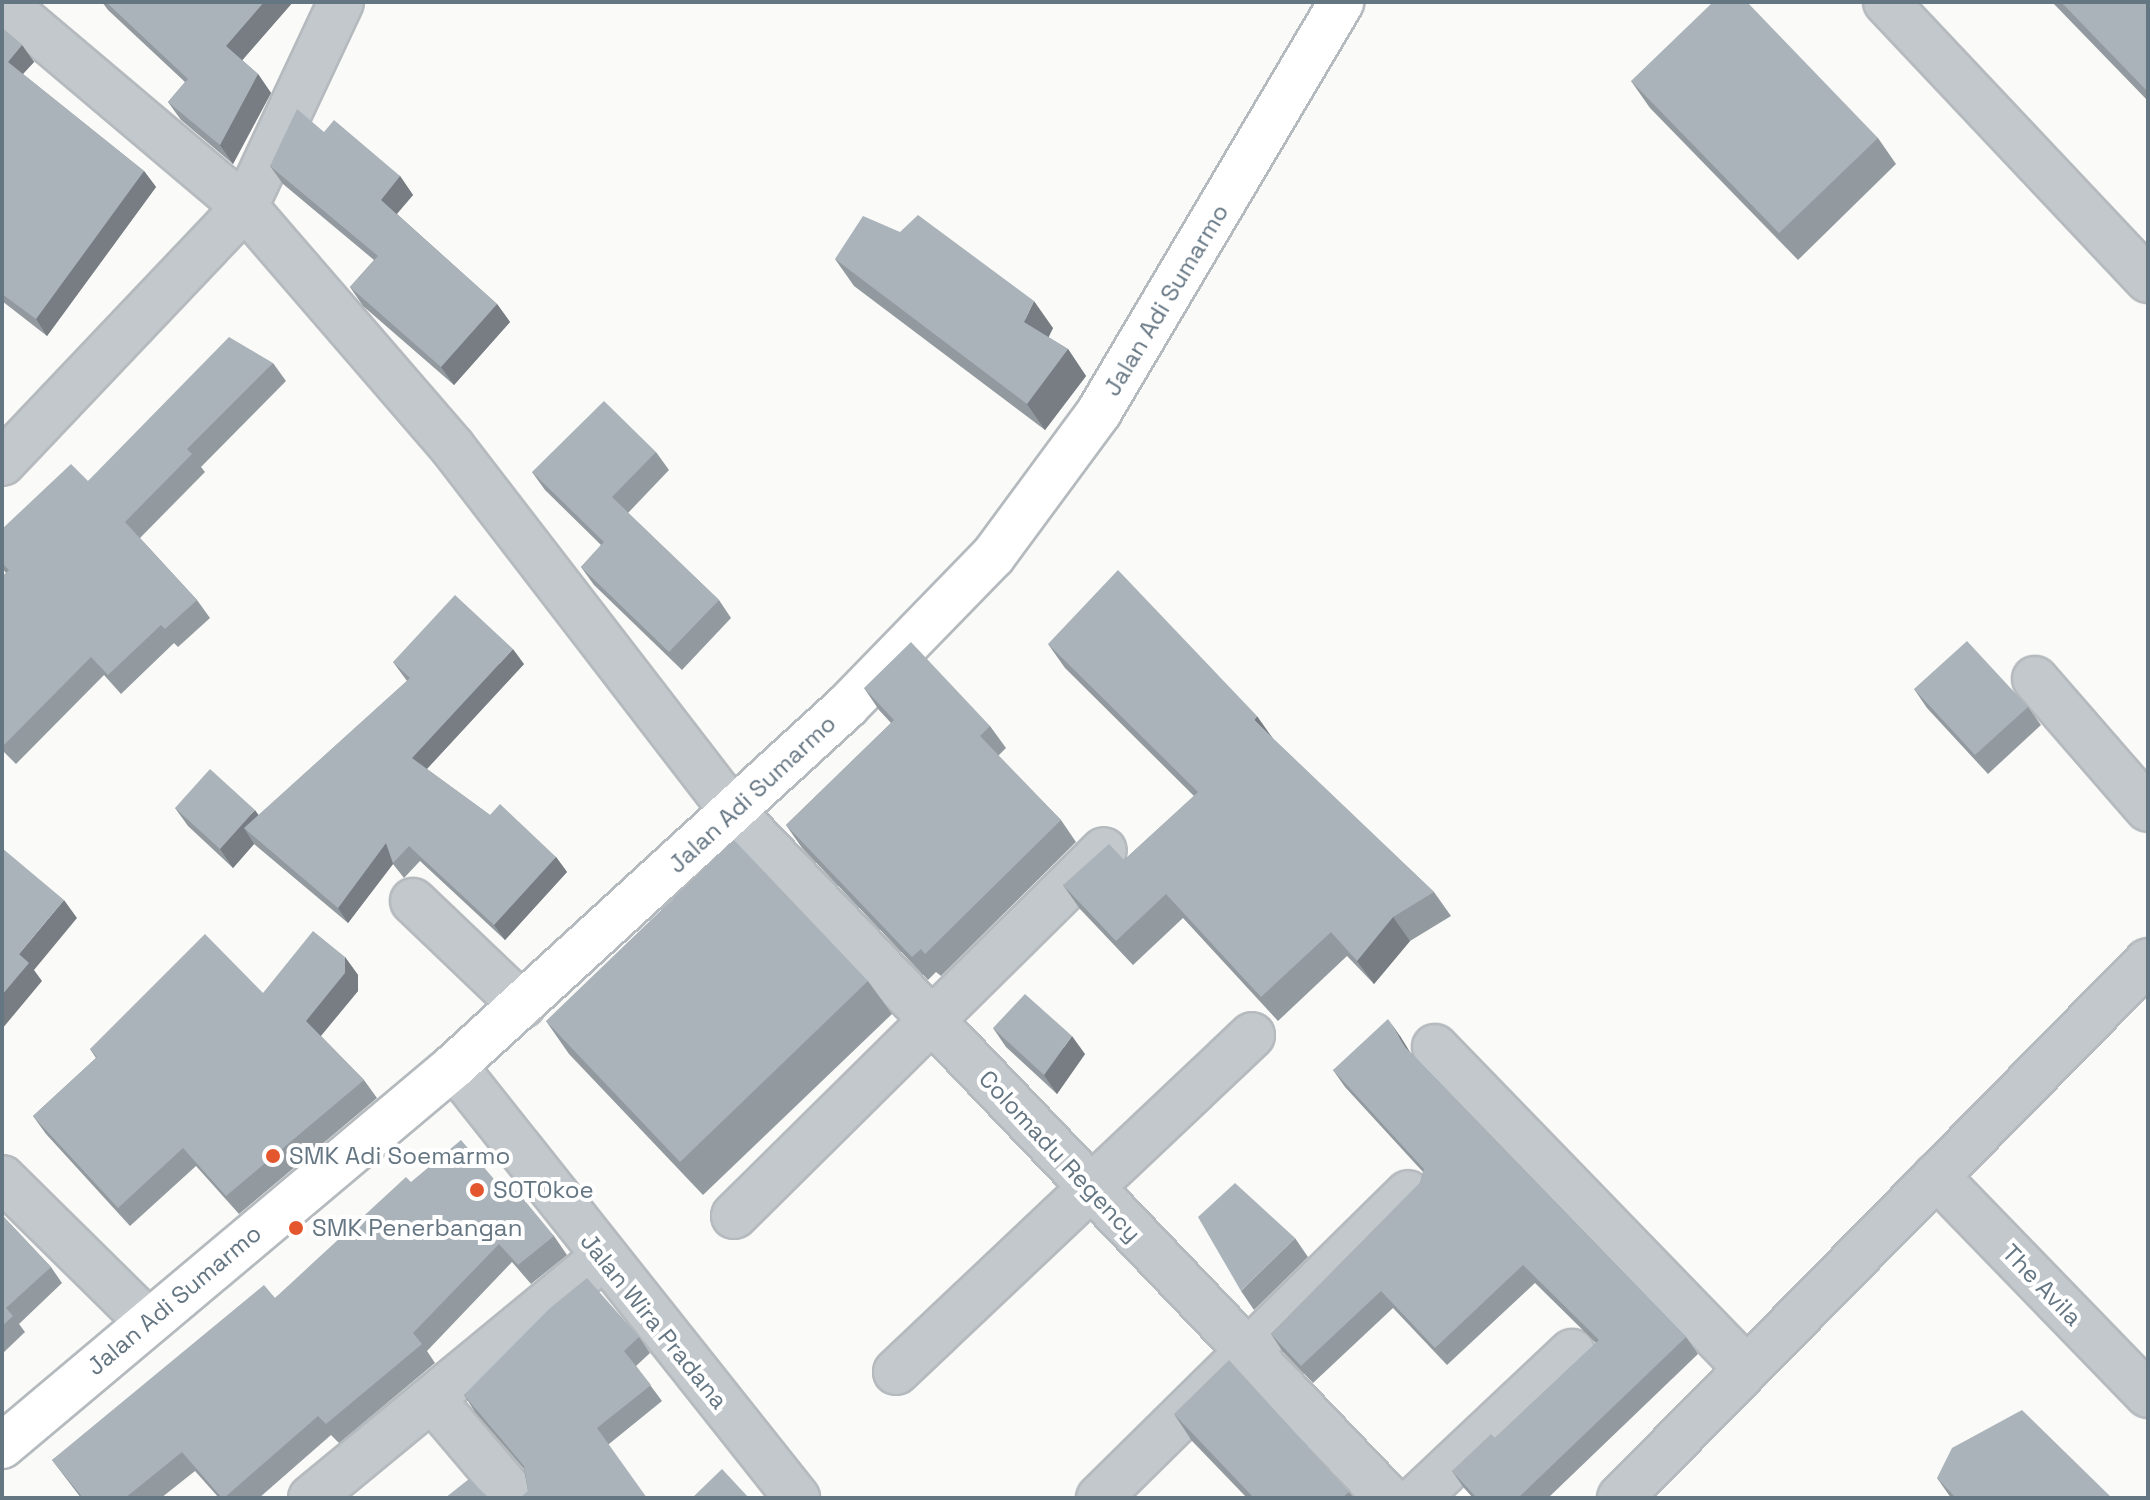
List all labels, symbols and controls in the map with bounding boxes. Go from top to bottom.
street label: Jalan Adi Sumarmo [1097,199,1235,401]
street label: Jalan Adi Sumarmo [662,709,842,879]
street label: Colomadu Regency [973,1064,1147,1248]
place label: SMK Adi Soemarmo [289,1142,511,1170]
marker: SMK Adi Soemarmo [264,1147,282,1165]
place label: SOTOkoe [493,1176,594,1204]
marker: SOTOkoe [468,1181,486,1199]
place label: SMK Penerbangan [312,1214,522,1242]
street label: Jalan Adi Sumarmo [81,1219,267,1381]
marker: SMK Penerbangan [287,1219,305,1237]
street label: Jalan Wira Pradana [574,1227,734,1415]
street label: The Avila [1996,1238,2088,1332]

